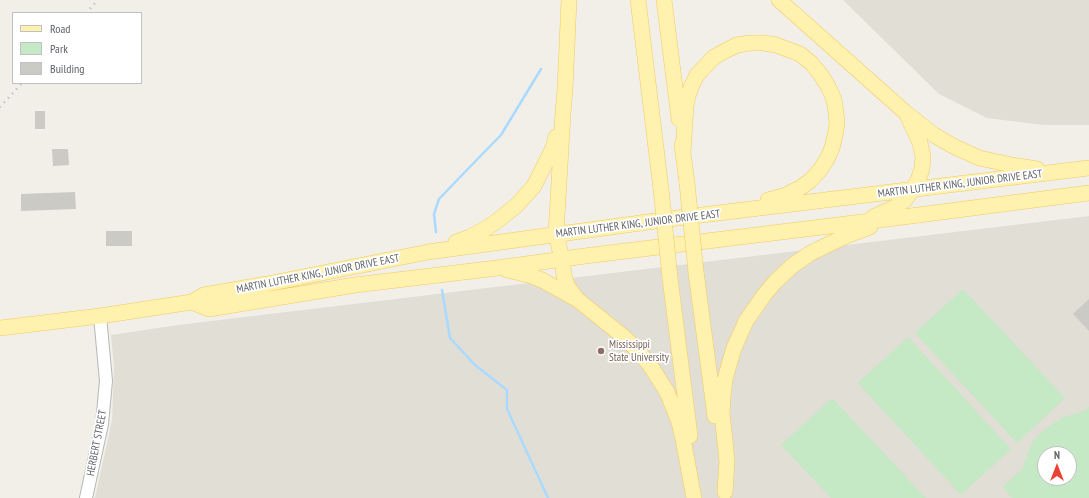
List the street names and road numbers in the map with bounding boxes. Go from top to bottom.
street label: MARTIN LUTHER KING, JUNIOR DRIVE EAST [877,167,1043,201]
street label: MARTIN LUTHER KING, JUNIOR DRIVE EAST [555,207,721,241]
street label: MARTIN LUTHER KING, JUNIOR DRIVE EAST [235,252,401,296]
street label: HERBERT STREET [84,409,110,477]

